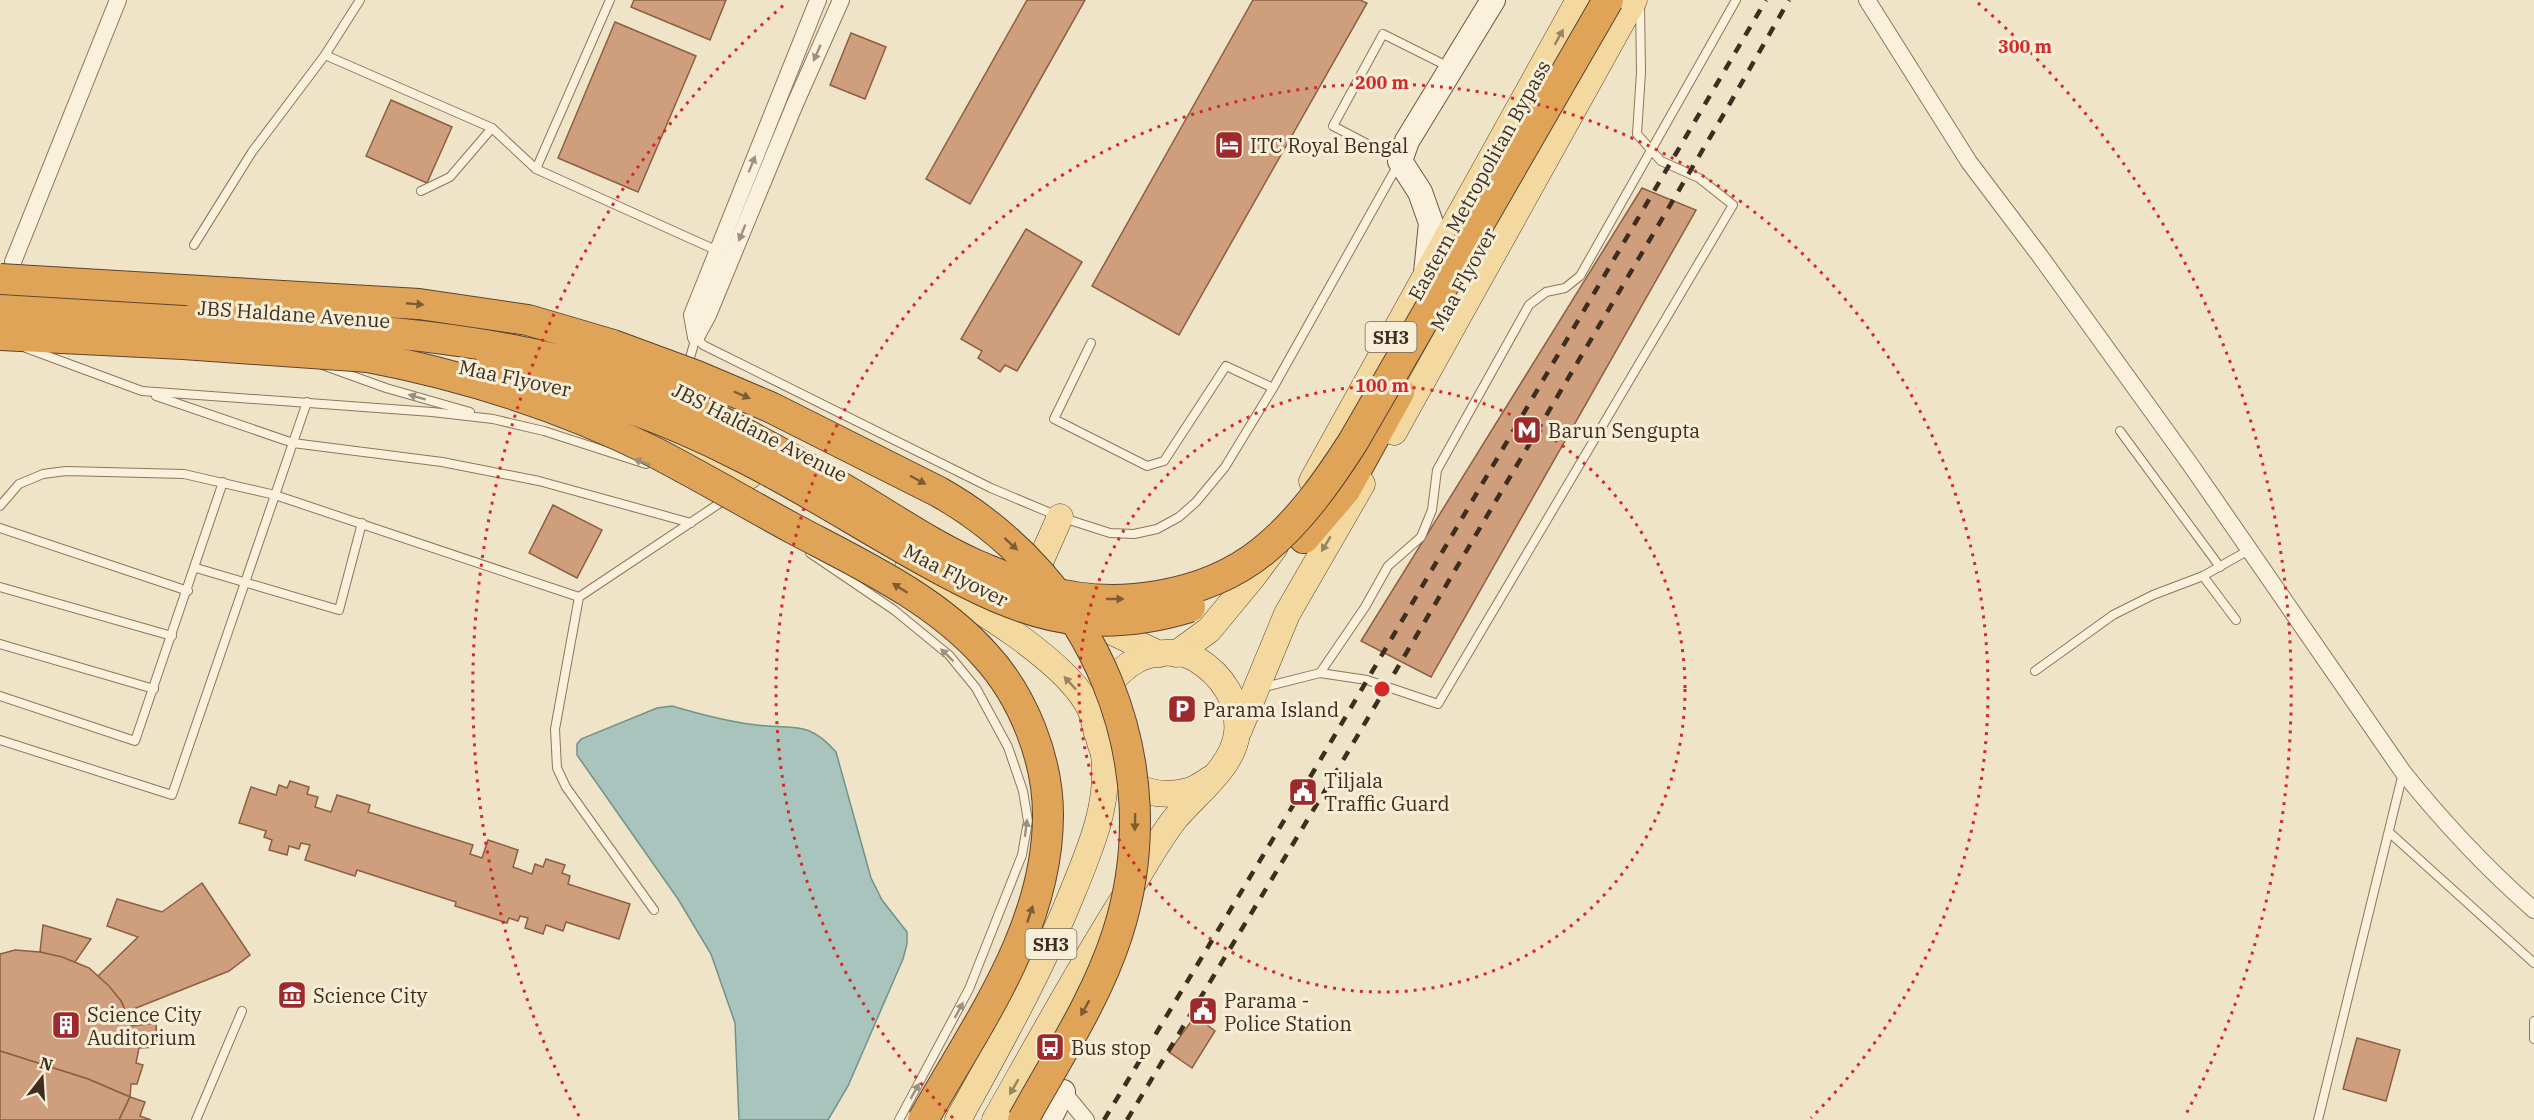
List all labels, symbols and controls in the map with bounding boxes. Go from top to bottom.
one-way arrow [1554,28,1564,45]
text: 300 m [1998,35,2053,58]
one-way arrow [812,45,822,63]
street label: Eastern Metropolitan Bypass [1402,55,1556,305]
text: 200 m [1355,71,1410,94]
hotel icon: ITC Royal Bengal [1213,129,1245,161]
place label: ITC Royal Bengal [1250,132,1408,159]
one-way arrow [747,155,757,173]
street label: Maa Flyover [1424,222,1503,335]
one-way arrow [737,225,747,243]
street label: JBS Haldane Avenue [197,294,391,334]
one-way arrow [405,299,424,308]
road number: SH3 [1366,322,1416,352]
street label: Maa Flyover [456,353,574,403]
text: 100 m [1355,374,1410,397]
street label: JBS Haldane Avenue [668,376,852,488]
one-way arrow [734,390,752,400]
one-way arrow [408,392,426,401]
metro station icon: Barun Sengupta [1511,414,1543,446]
place label: Barun Sengupta [1548,417,1700,444]
one-way arrow [632,457,650,467]
one-way arrow [909,475,926,485]
one-way arrow [1321,536,1332,552]
street label: Maa Flyover [899,537,1013,613]
one-way arrow [1003,537,1018,550]
one-way arrow [892,583,909,594]
one-way arrow [1106,594,1125,604]
one-way arrow [941,648,955,662]
one-way arrow [1063,676,1077,690]
centre of rings [1372,679,1392,699]
parking icon: Parama Island [1166,693,1198,725]
place label: Parama Island [1203,696,1339,723]
place label: Tiljala Traffic Guard [1324,767,1450,817]
public building icon: Tiljala Traffic Guard [1287,776,1319,808]
one-way arrow [1130,812,1140,831]
one-way arrow [1022,818,1031,837]
one-way arrow [1026,905,1036,923]
road number: SH3 [1026,929,1076,959]
museum icon: Science City [276,979,308,1011]
place label: Science City [313,982,428,1009]
place label: Parama - Police Station [1224,987,1352,1037]
public building icon: Parama - Police Station [1187,995,1219,1027]
one-way arrow [1080,1000,1090,1017]
place label: Science City Auditorium [87,1001,202,1051]
one-way arrow [954,1001,964,1018]
building icon: Science City Auditorium [50,1009,82,1041]
bus stop icon: Bus stop [1034,1031,1066,1063]
place label: Bus stop [1071,1034,1151,1061]
north arrow [12,1048,72,1108]
text: N [37,1052,55,1075]
one-way arrow [1008,1079,1019,1095]
one-way arrow [910,1082,920,1099]

